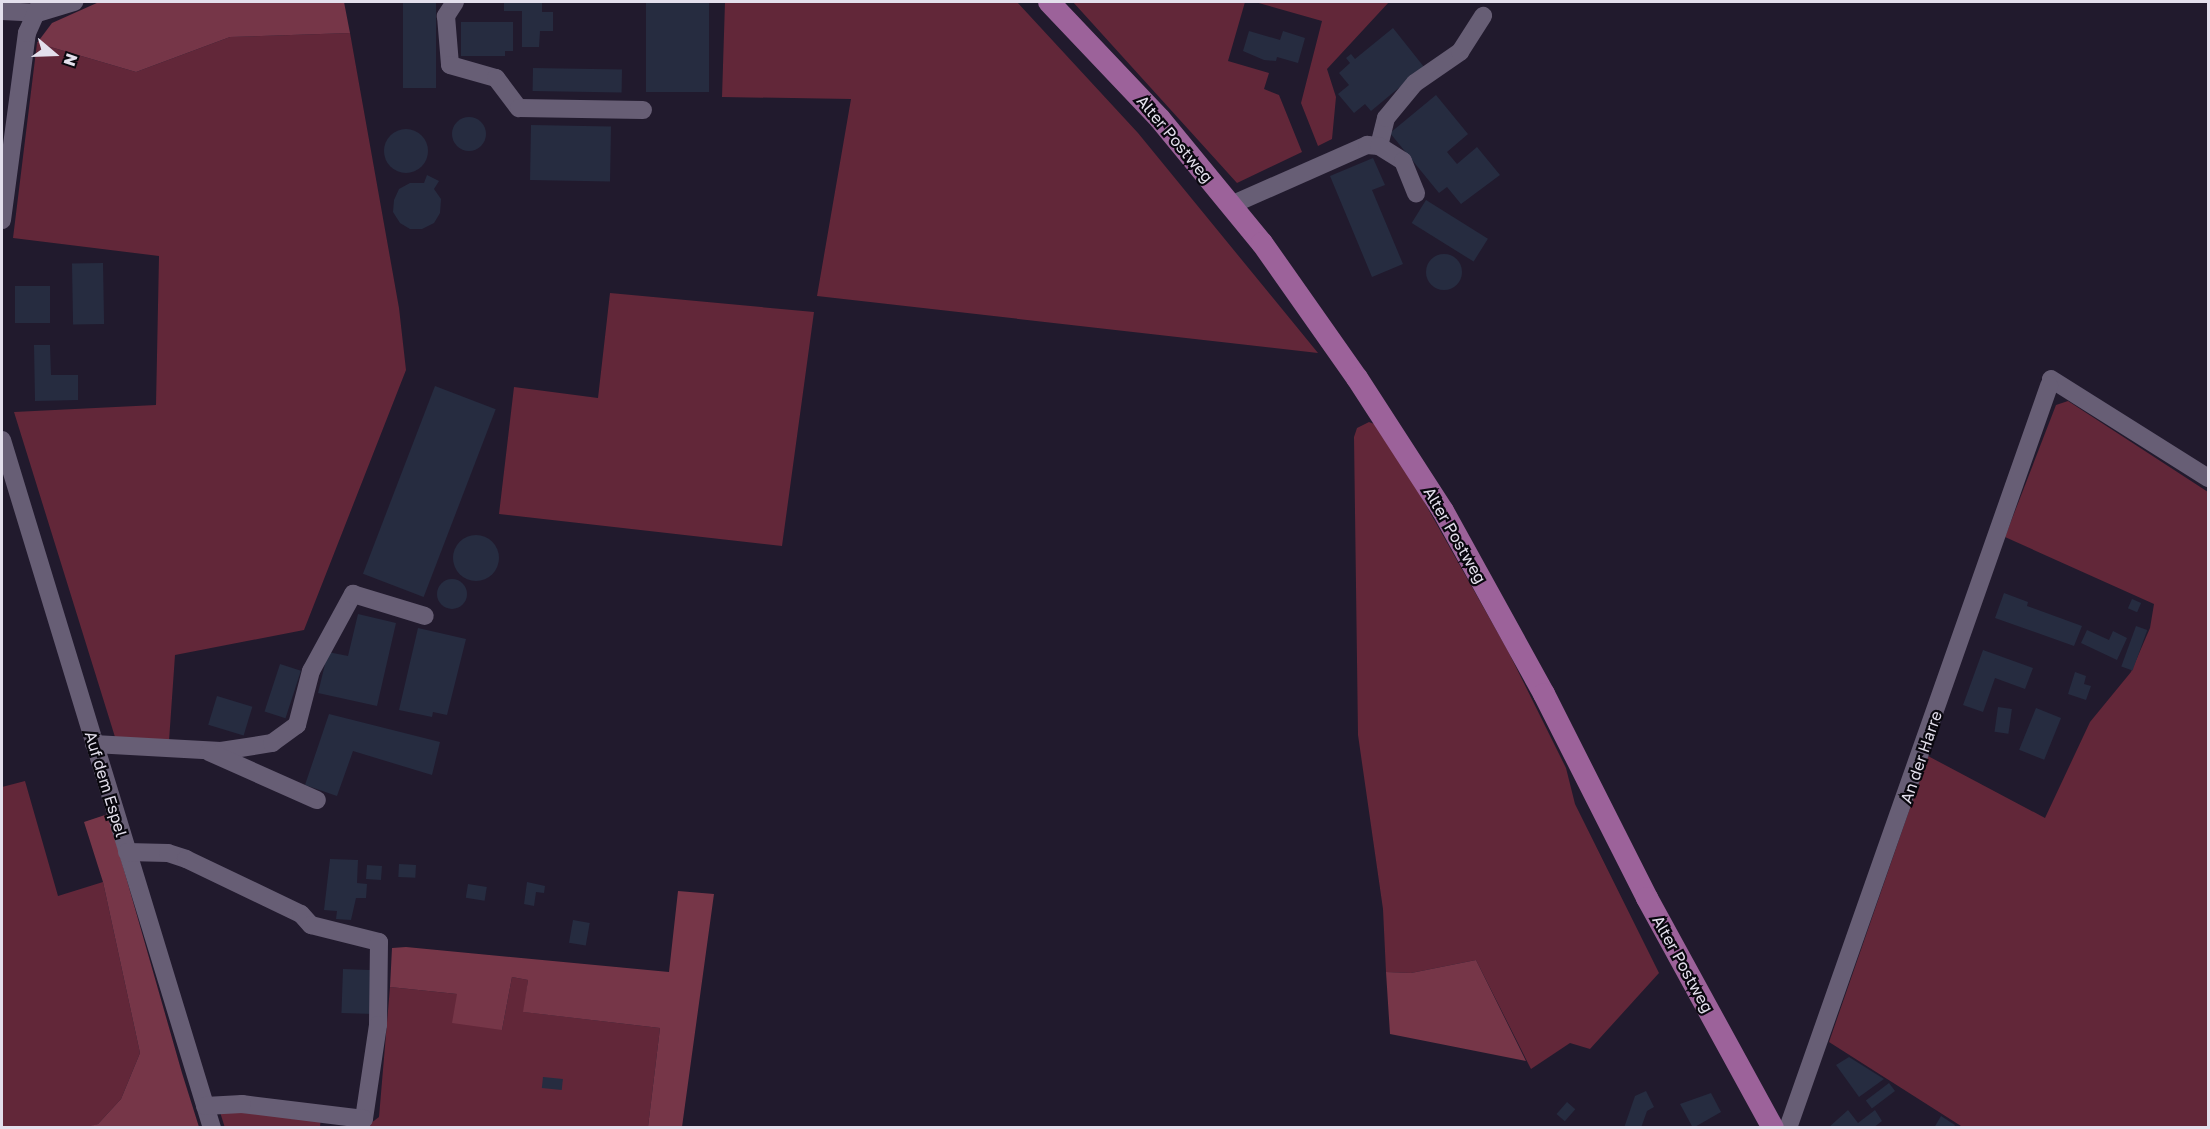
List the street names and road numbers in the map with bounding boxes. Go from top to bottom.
street label: Alter Postweg [1133,91,1217,187]
street label: Alter Postweg [1420,483,1490,587]
street label: An der Harre [1896,708,1946,806]
street label: Auf dem Espel [81,729,131,839]
street label: Alter Postweg [1648,912,1718,1016]

